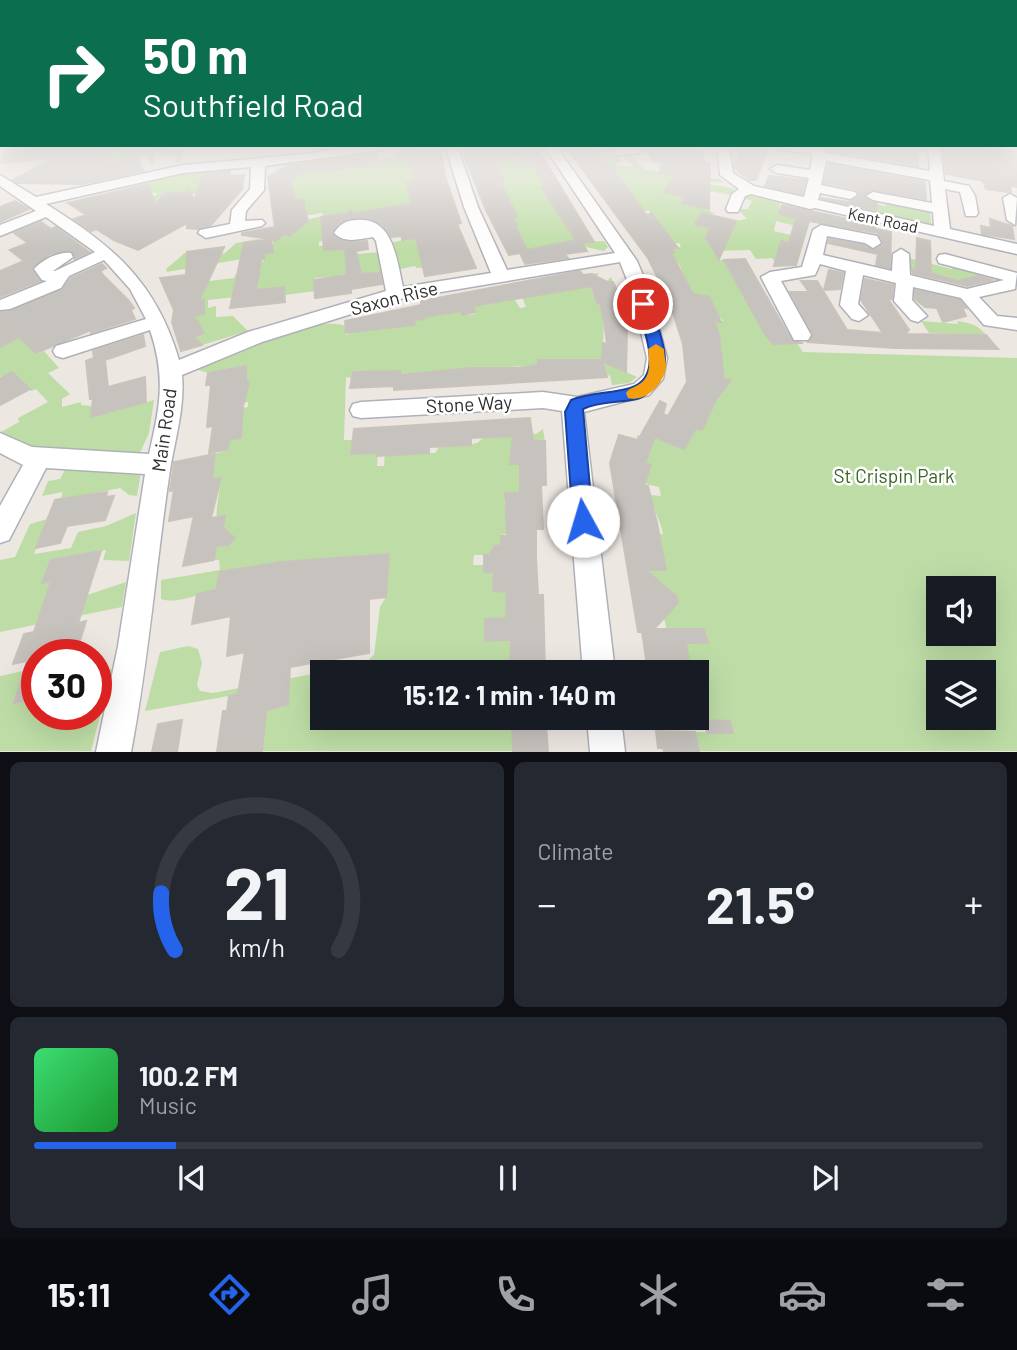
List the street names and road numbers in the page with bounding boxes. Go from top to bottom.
street label: Kent Road [846,203,920,236]
street label: Saxon Rise [348,276,440,320]
street label: Main Road [146,387,181,473]
street label: Stone Way [425,390,513,417]

